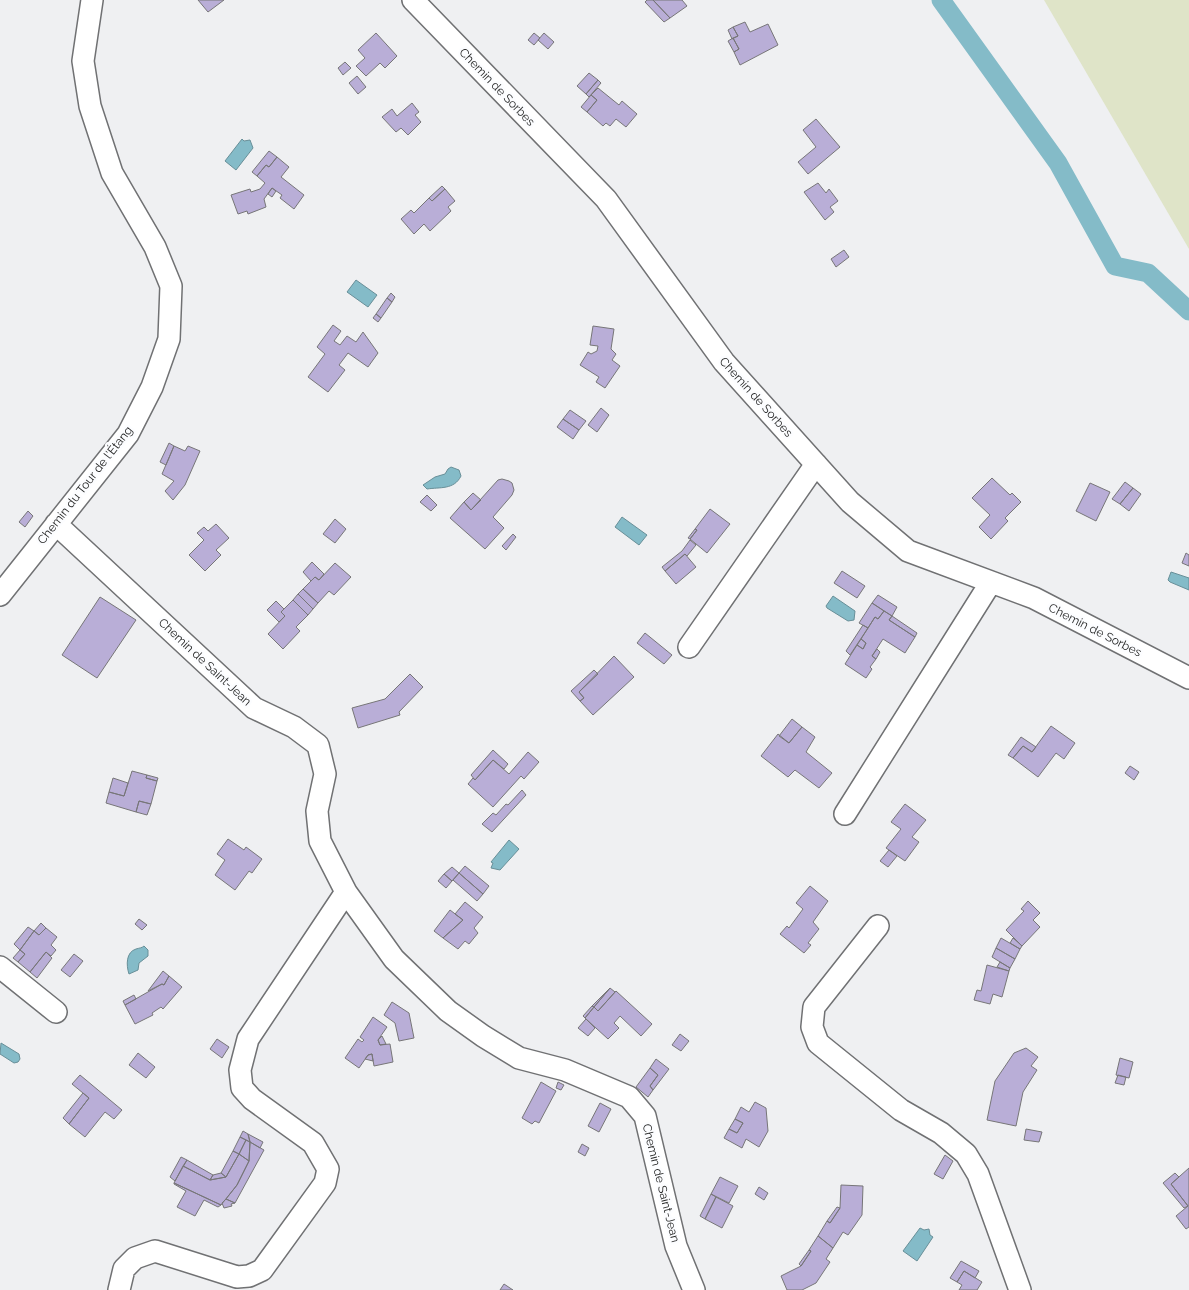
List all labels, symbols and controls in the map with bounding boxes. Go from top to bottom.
street label: Chemin de Sorbes [456,45,538,129]
street label: Chemin de Sorbes [717,354,796,440]
street label: Chemin du Tour de l'Étang [35,423,135,547]
street label: Chemin de Sorbes [1046,601,1144,660]
street label: Chemin de Saint-Jean [156,615,254,709]
street label: Chemin de Saint-Jean [640,1122,682,1244]

